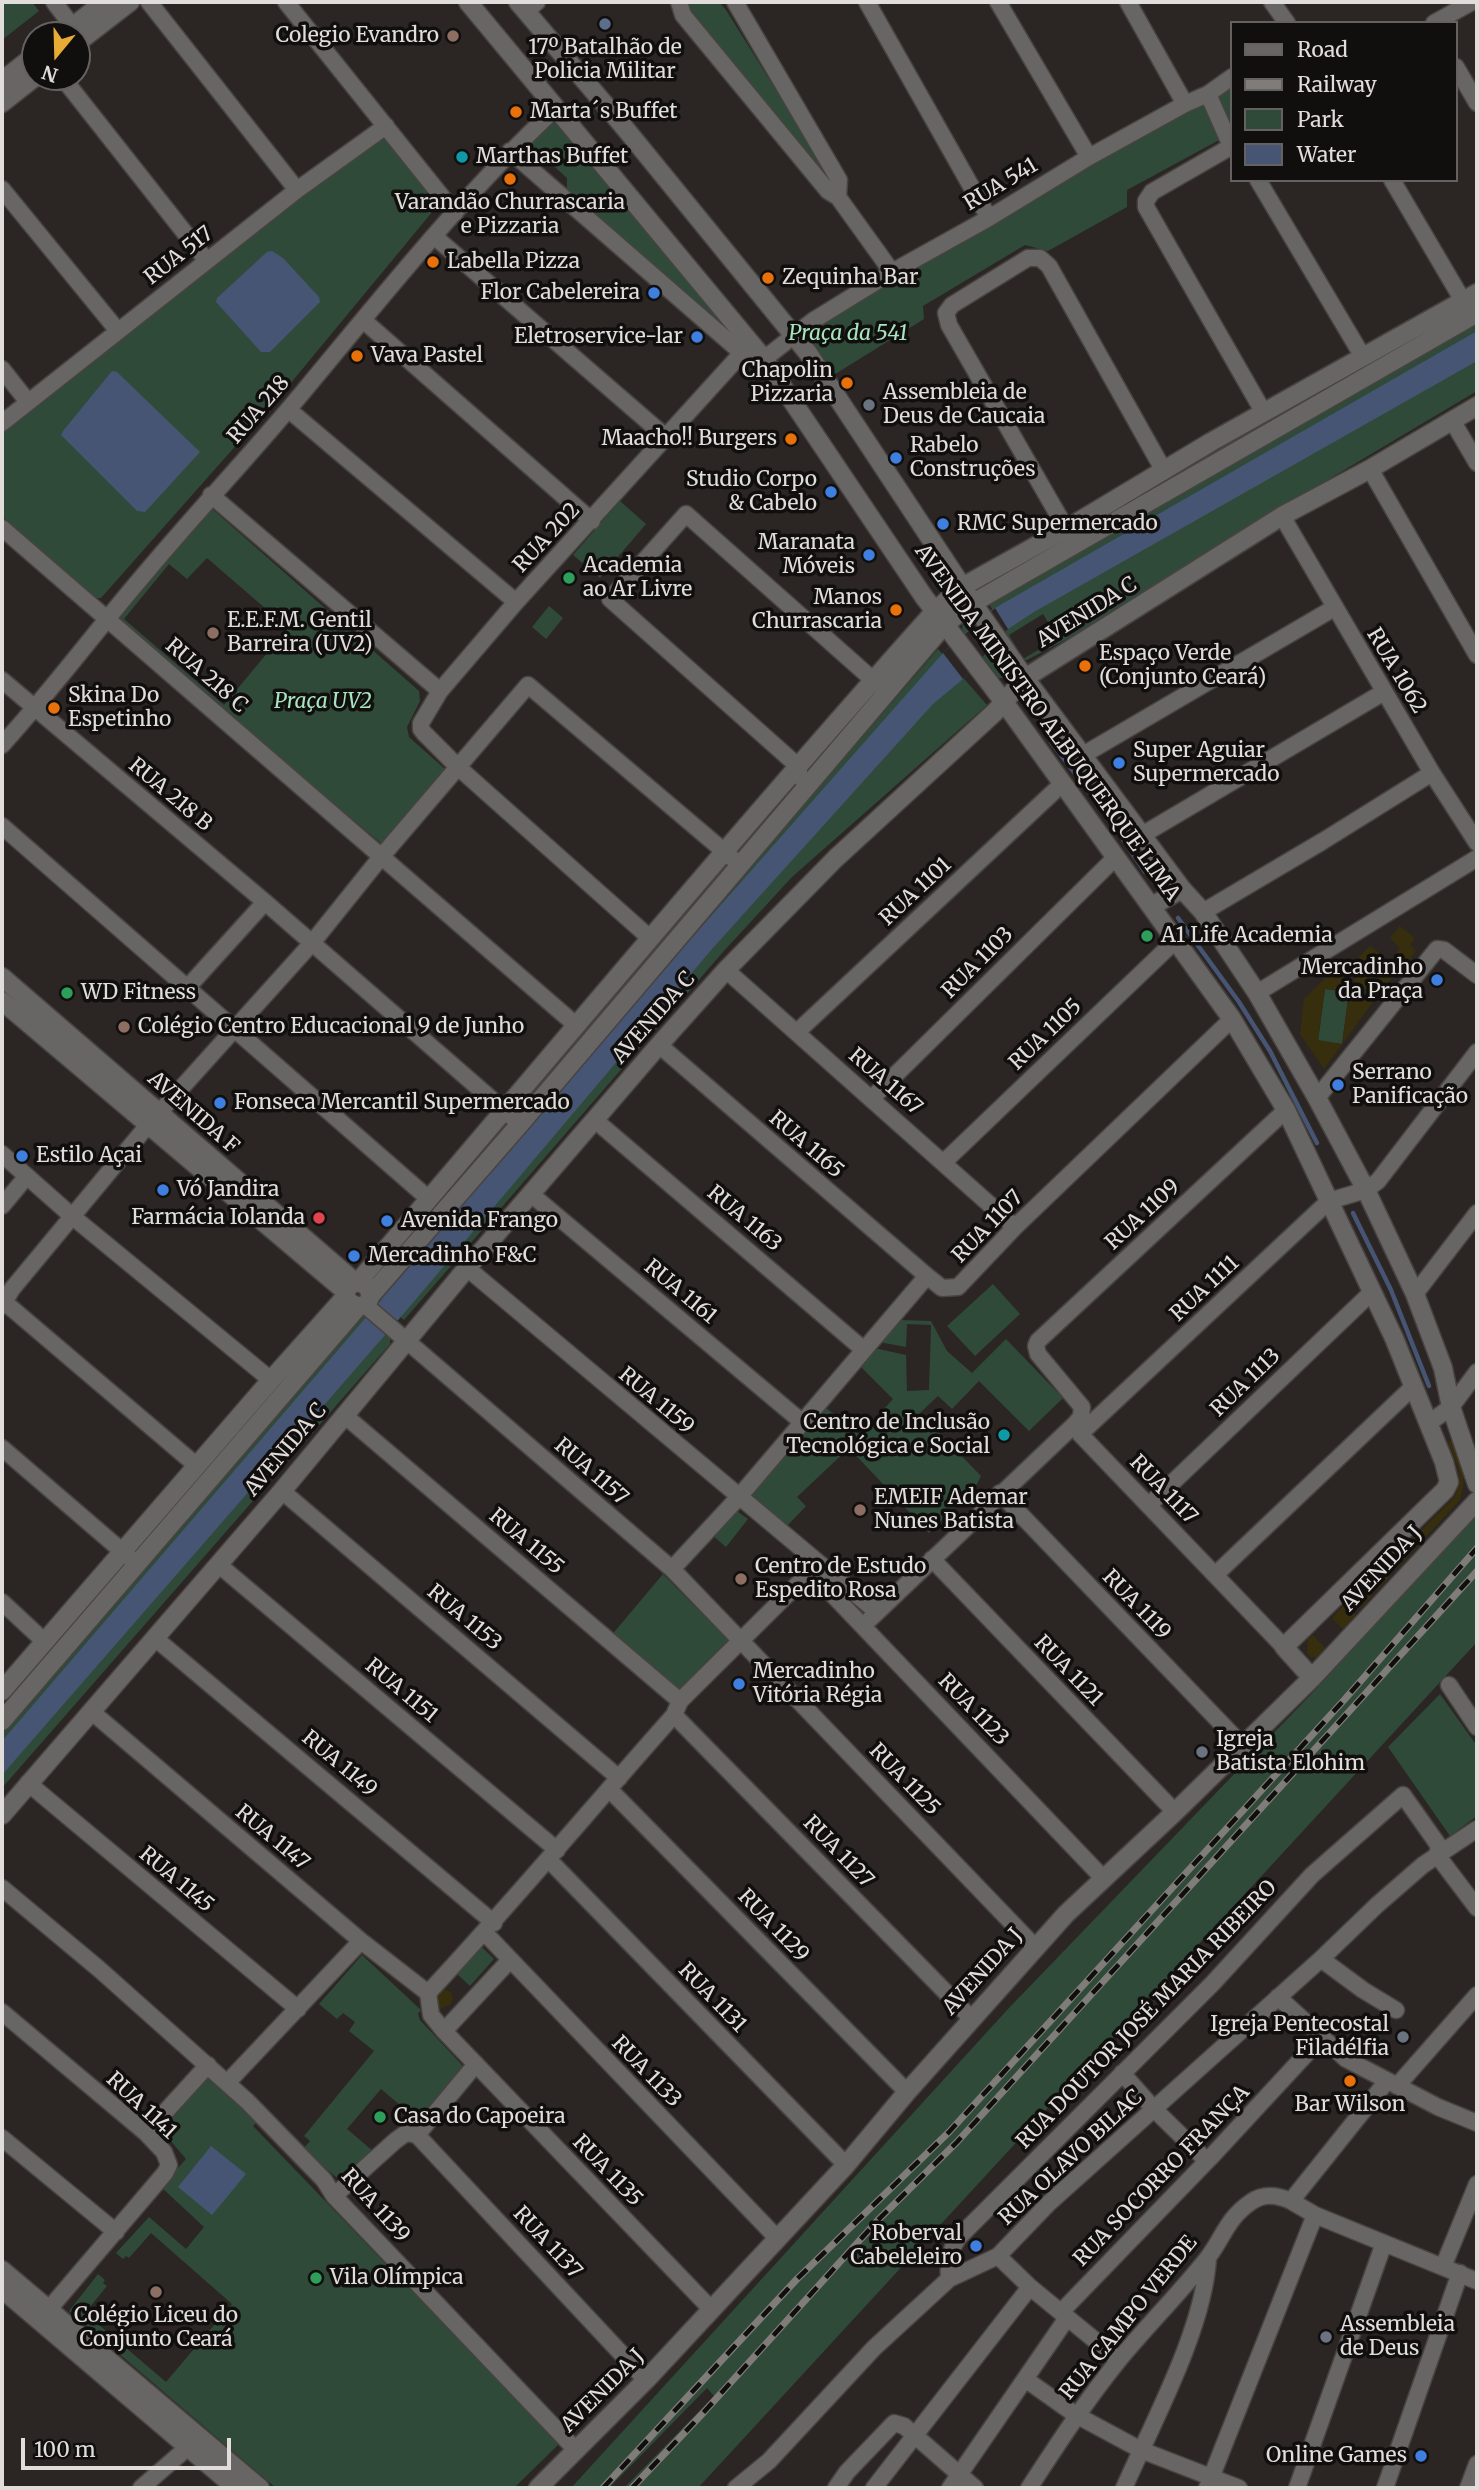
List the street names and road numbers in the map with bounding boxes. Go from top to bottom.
street label: RUA 541 [960,153,1042,217]
street label: RUA 517 [140,221,218,291]
street label: RUA 218 [223,371,295,449]
street label: RUA 202 [508,498,586,578]
street label: AVENIDA MINISTRO ALBUQUERQUE LIMA [909,540,1185,906]
street label: AVENIDA C [1032,572,1142,654]
street label: RUA 1062 [1361,624,1431,718]
street label: RUA 218 C [160,634,252,718]
street label: RUA 218 B [123,753,217,837]
street label: RUA 1101 [875,853,957,931]
street label: RUA 1103 [937,922,1019,1004]
street label: AVENIDA C [607,967,701,1069]
street label: RUA 1105 [1004,994,1088,1076]
street label: RUA 1167 [843,1043,927,1121]
street label: AVENIDA F [142,1067,244,1159]
street label: RUA 1165 [764,1106,848,1184]
street label: RUA 1109 [1101,1174,1185,1256]
street label: RUA 1163 [702,1181,786,1257]
street label: RUA 1107 [947,1186,1029,1268]
street label: RUA 1111 [1165,1251,1245,1327]
street label: RUA 1161 [639,1254,721,1330]
street label: RUA 1113 [1206,1344,1286,1422]
street label: RUA 1159 [613,1362,699,1440]
street label: AVENIDA C [240,1398,332,1502]
street label: RUA 1157 [549,1433,633,1511]
street label: RUA 1117 [1124,1450,1202,1530]
street label: RUA 1155 [484,1504,568,1580]
street label: AVENIDA J [1336,1521,1428,1617]
street label: RUA 1119 [1097,1565,1175,1645]
street label: RUA 1153 [422,1580,506,1656]
street label: RUA 1121 [1028,1631,1108,1711]
street label: RUA 1151 [360,1653,442,1729]
street label: RUA 1123 [933,1669,1013,1751]
street label: RUA 1149 [296,1725,382,1803]
street label: RUA 1125 [863,1739,945,1821]
street label: RUA 1147 [230,1800,314,1876]
street label: RUA 1127 [798,1811,878,1893]
street label: RUA 1145 [134,1842,218,1918]
street label: RUA DOUTOR JOSÉ MARIA RIBEIRO [1012,1876,1282,2154]
street label: RUA 1129 [732,1884,814,1968]
street label: AVENIDA J [938,1924,1028,2020]
street label: RUA 1131 [673,1958,751,2038]
street label: RUA 1133 [606,2031,686,2113]
street label: RUA 1141 [101,2067,181,2145]
street label: RUA SOCORRO FRANÇA [1069,2080,1255,2272]
street label: RUA OLAVO BILAC [994,2085,1148,2231]
street label: RUA 1135 [567,2130,647,2212]
street label: RUA 1139 [335,2164,415,2248]
street label: RUA 1137 [507,2202,587,2284]
street label: RUA CAMPO VERDE [1055,2231,1203,2405]
street label: AVENIDA J [556,2344,650,2438]

